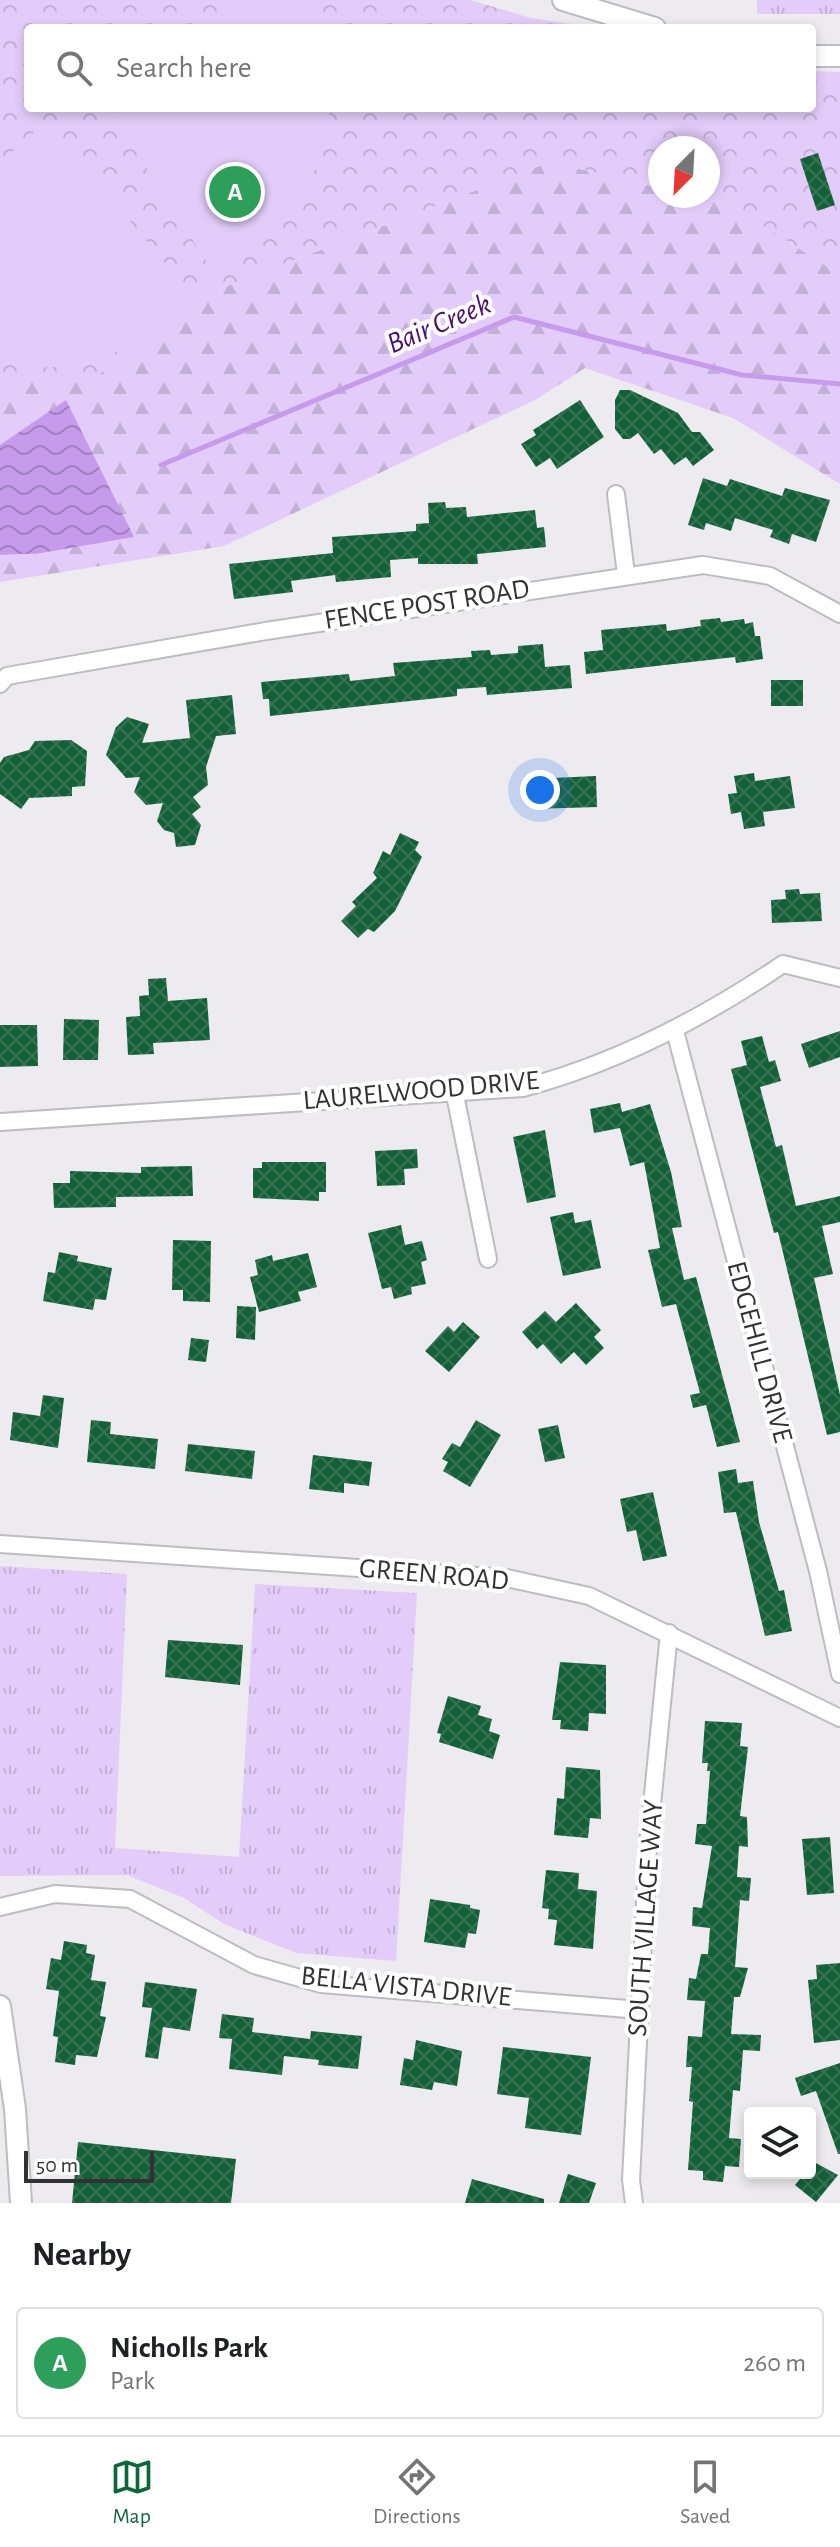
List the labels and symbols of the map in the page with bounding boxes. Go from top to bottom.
north arrow [648,136,720,208]
pin: A [209,162,261,222]
water label: Bair Creek [383,289,495,359]
street label: FENCE POST ROAD [322,575,532,635]
your location [520,770,560,810]
street label: LAURELWOOD DRIVE [302,1067,540,1115]
street label: EDGEHILL DRIVE [721,1258,797,1446]
street label: GREEN ROAD [358,1555,510,1595]
street label: SOUTH VILLAGE WAY [624,1798,668,2037]
street label: BELLA VISTA DRIVE [299,1962,513,2012]
scale bar [24,2147,154,2183]

